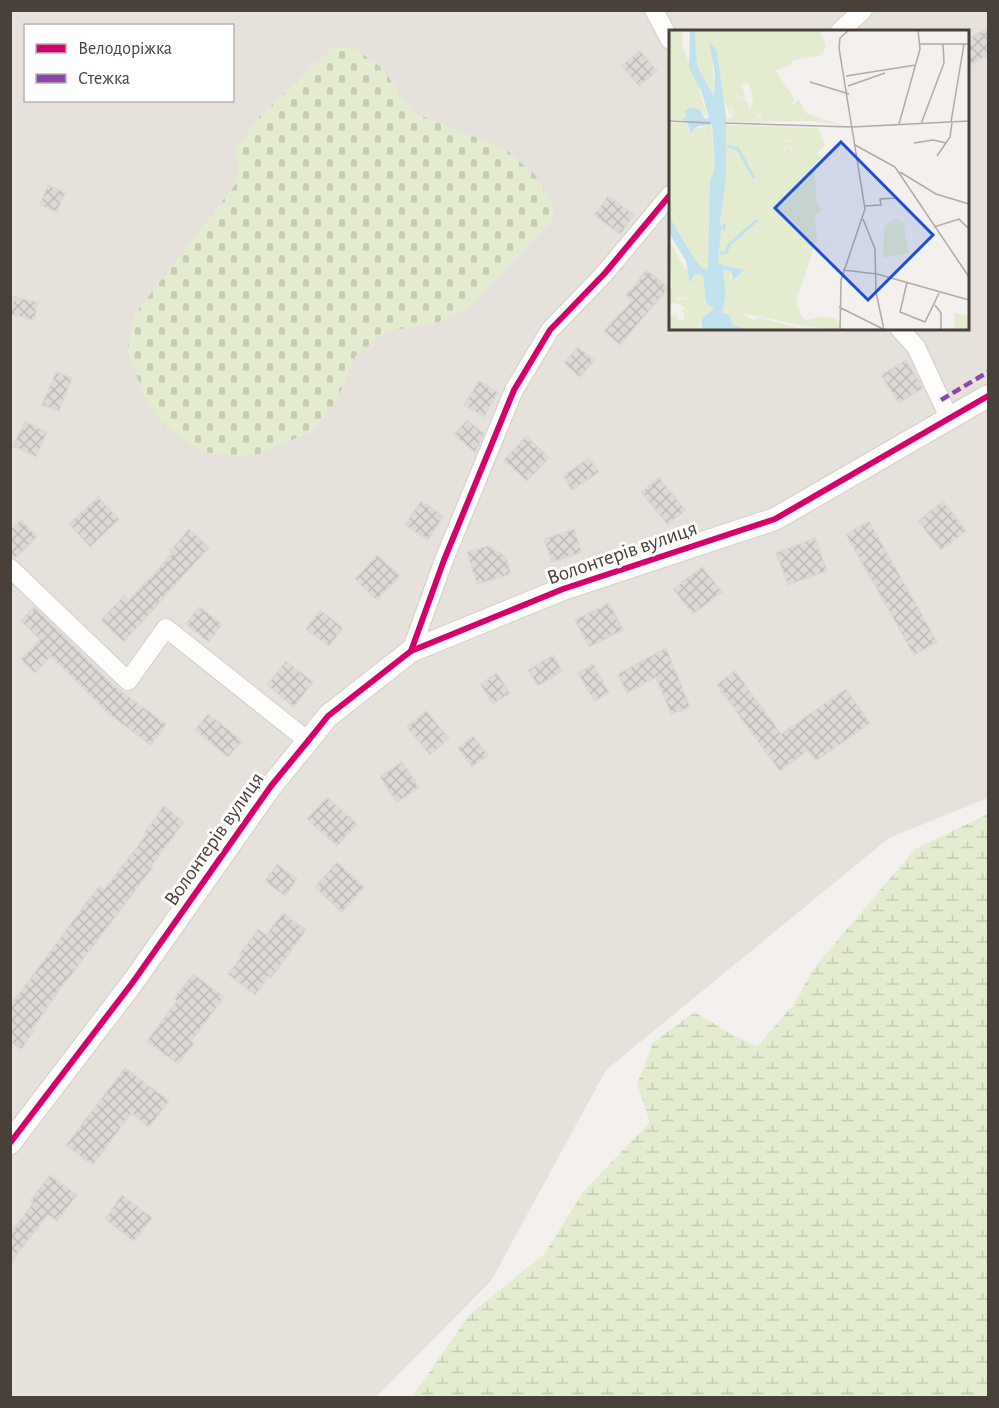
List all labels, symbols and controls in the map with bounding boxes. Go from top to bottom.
legend [24,24,234,102]
inset map [669,30,969,330]
text: Велодоріжка [78,40,172,58]
text: Стежка [78,70,130,88]
street label: Волонтерів вулиця [544,517,700,589]
street label: Волонтерів вулиця [160,768,268,910]

